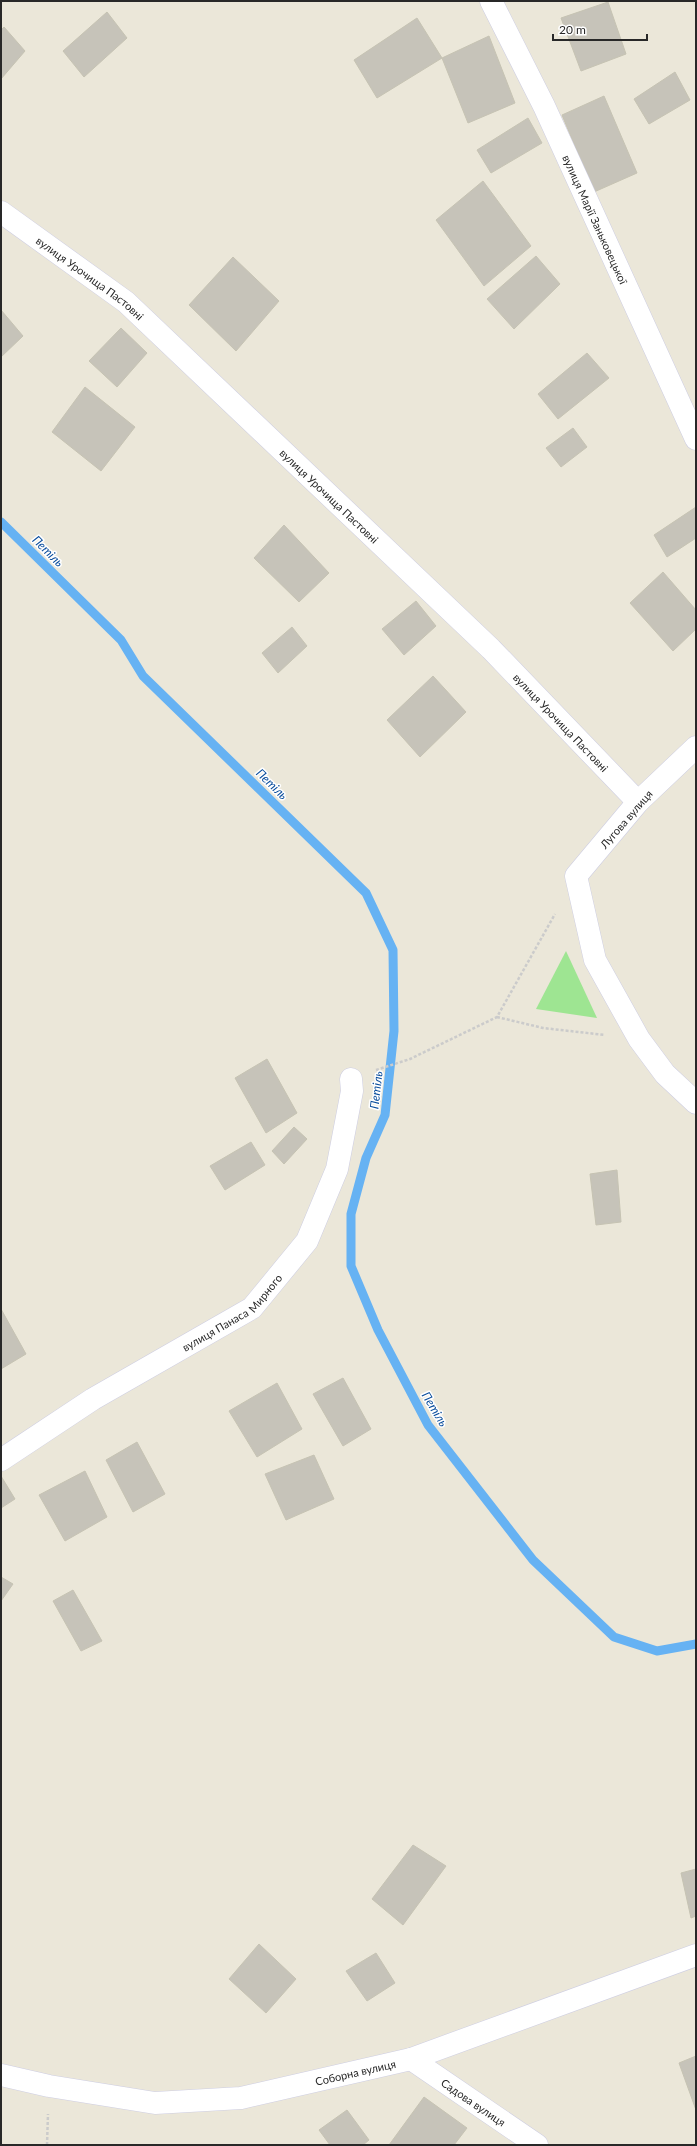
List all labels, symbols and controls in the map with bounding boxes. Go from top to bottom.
scale bar [553,16,647,42]
text: 20 m [559,22,586,37]
street label: вулиця Марії Заньковецької [561,152,631,286]
street label: вулиця Урочища Пастовні [34,233,147,323]
street label: вулиця Урочища Пастовні [278,446,382,546]
water label: Петіль [29,532,67,570]
street label: вулиця Урочища Пастовні [511,670,612,774]
water label: Петіль [253,765,291,803]
street label: Лугова вулиця [596,787,655,852]
water label: Петіль [366,1070,386,1110]
street label: вулиця Панаса Мирного [179,1271,284,1353]
water label: Петіль [419,1389,451,1429]
street label: Соборна вулиця [314,2056,397,2087]
street label: Садова вулиця [439,2075,508,2128]

